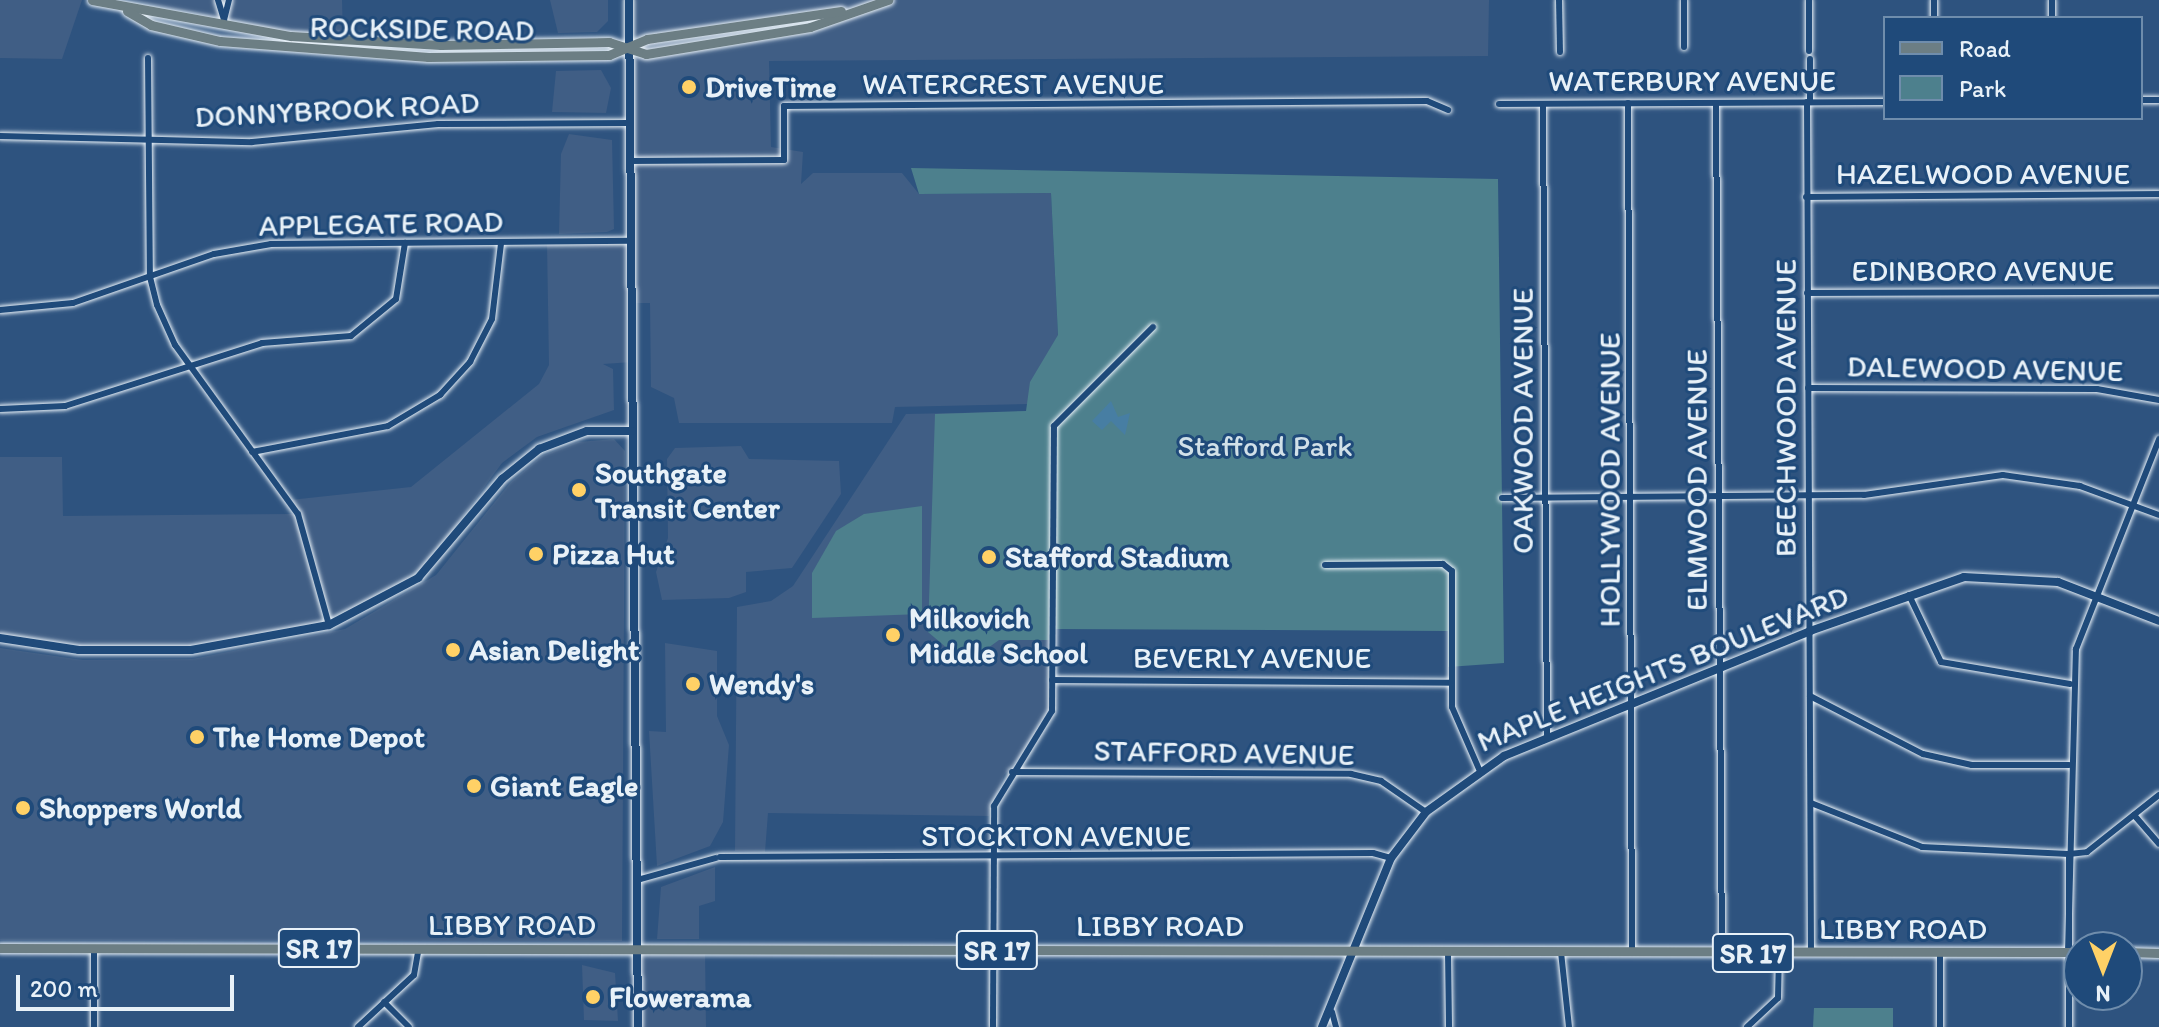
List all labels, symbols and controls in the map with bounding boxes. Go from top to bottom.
street label: ROCKSIDE ROAD [310,9,534,49]
legend [1883,16,2143,120]
text: Road [1959,34,2011,63]
street label: WATERBURY AVENUE [1548,63,1836,99]
street label: WATERCREST AVENUE [863,66,1163,102]
place label: DriveTime [705,69,837,105]
text: Park [1959,74,2006,103]
marker: DriveTime [680,78,698,96]
street label: DONNYBROOK ROAD [194,85,480,135]
street label: HAZELWOOD AVENUE [1836,156,2130,192]
street label: APPLEGATE ROAD [259,204,503,244]
street label: EDINBORO AVENUE [1852,253,2114,289]
street label: BEECHWOOD AVENUE [1768,260,1804,556]
street label: OAKWOOD AVENUE [1505,288,1541,554]
street label: HOLLYWOOD AVENUE [1592,333,1628,627]
street label: DALEWOOD AVENUE [1847,349,2123,389]
street label: ELMWOOD AVENUE [1679,350,1715,610]
park label: Stafford Park [1178,428,1352,464]
place label: Southgate Transit Center [595,455,780,526]
marker: Southgate Transit Center [570,481,588,499]
place label: Pizza Hut [552,536,675,572]
place label: Stafford Stadium [1005,539,1230,575]
marker: Pizza Hut [527,545,545,563]
marker: Stafford Stadium [980,548,998,566]
street label: MAPLE HEIGHTS BOULEVARD [1474,579,1852,759]
place label: Milkovich Middle School [909,600,1088,670]
marker: Milkovich Middle School [884,626,902,644]
place label: Asian Delight [469,632,640,668]
street label: BEVERLY AVENUE [1133,640,1371,676]
marker: Asian Delight [444,641,462,659]
place label: Wendy's [709,666,814,702]
marker: Wendy's [684,675,702,693]
place label: The Home Depot [213,719,426,755]
marker: The Home Depot [188,728,206,746]
street label: STAFFORD AVENUE [1094,733,1354,773]
place label: Giant Eagle [490,768,638,804]
marker: Giant Eagle [465,777,483,795]
place label: Shoppers World [39,790,241,826]
marker: Shoppers World [14,799,32,817]
street label: STOCKTON AVENUE [922,818,1190,854]
street label: LIBBY ROAD [429,907,595,943]
street label: LIBBY ROAD [1077,908,1243,944]
street label: LIBBY ROAD [1820,911,1986,947]
road number: SR 17 [277,924,361,972]
road number: SR 17 [955,926,1039,974]
road number: SR 17 [1711,929,1795,977]
north arrow [2063,931,2143,1011]
scale bar [20,959,238,1009]
text: 200 m [30,974,98,1003]
place label: Flowerama [609,979,751,1015]
text: N [2096,980,2110,1007]
marker: Flowerama [584,988,602,1006]

